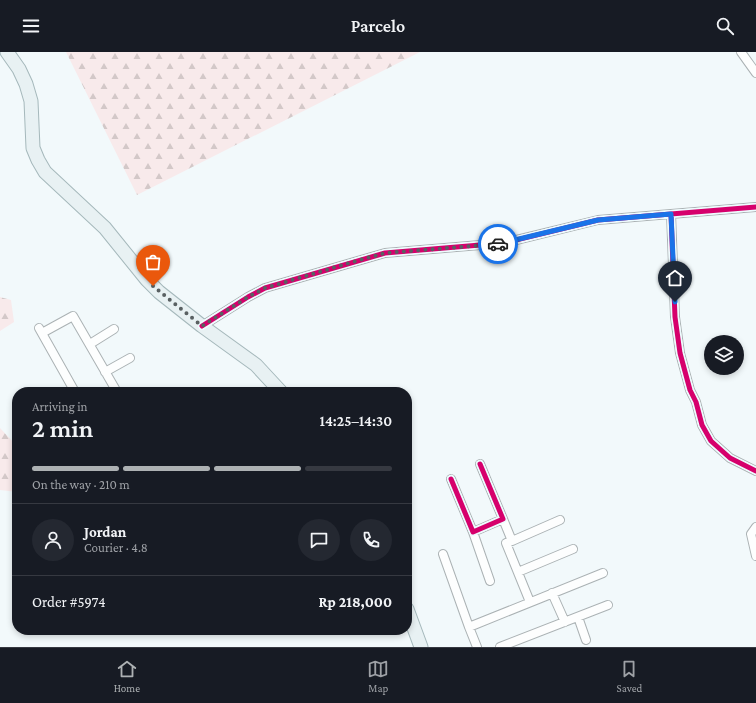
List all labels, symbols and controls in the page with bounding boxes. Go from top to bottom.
icon: menu [20,15,42,37]
icon: search [714,15,736,37]
text: Parcelo [351,16,405,36]
courier [478,224,518,264]
icon: car [487,233,509,255]
pin [136,245,170,286]
icon: bag [142,251,164,273]
pin [658,261,692,302]
icon: home [664,267,686,289]
map controls [704,335,744,375]
button: layers [704,335,744,375]
text: Arriving in [32,399,88,414]
text: 14:25–14:30 [320,413,392,429]
text: 2 min [32,414,93,443]
text: On the way · 210 m [32,477,130,492]
button: person [32,519,74,561]
button: chat [298,519,340,561]
button: phone [350,519,392,561]
text: Jordan [84,524,126,540]
text: Courier · 4.8 [84,540,148,555]
text: Order #5974 [32,594,106,610]
text: Rp 218,000 [318,594,392,610]
tab: Home [114,658,140,694]
tab: Map [367,658,389,694]
tab: Saved [617,658,642,694]

